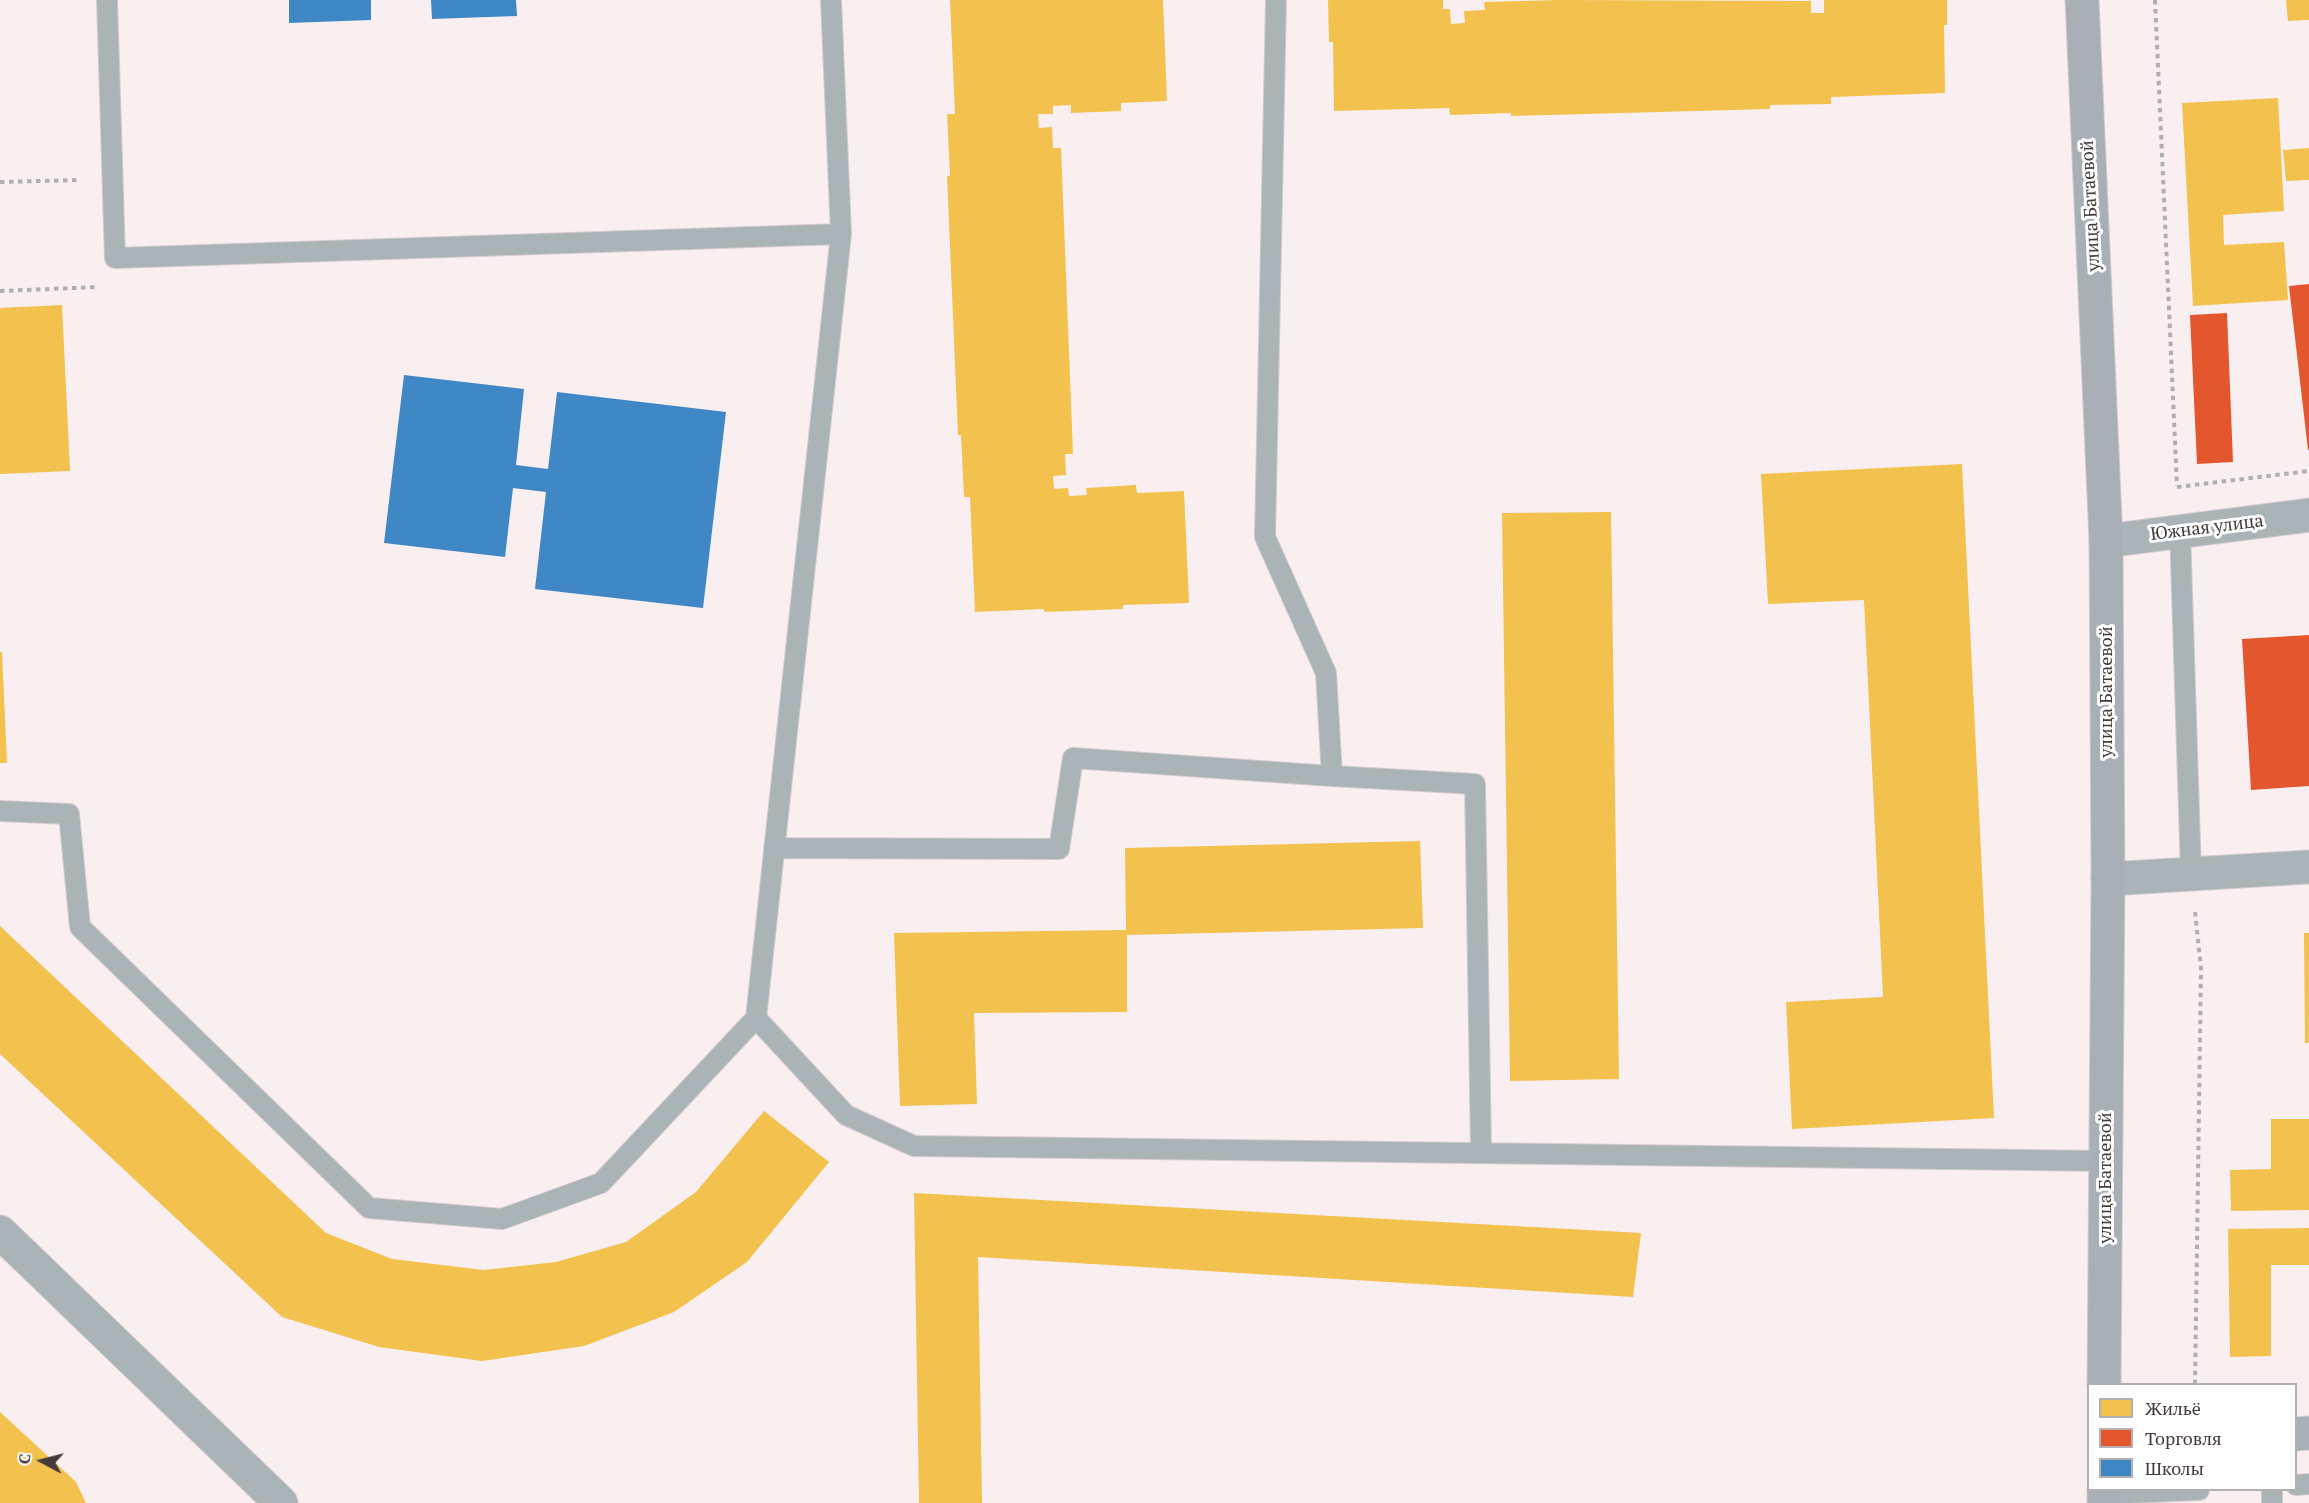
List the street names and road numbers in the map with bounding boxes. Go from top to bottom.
street label: улица Батаевой [2077,140,2105,272]
street label: Южная улица [2149,510,2265,546]
street label: улица Батаевой [2096,626,2118,758]
street label: улица Батаевой [2095,1112,2117,1244]

